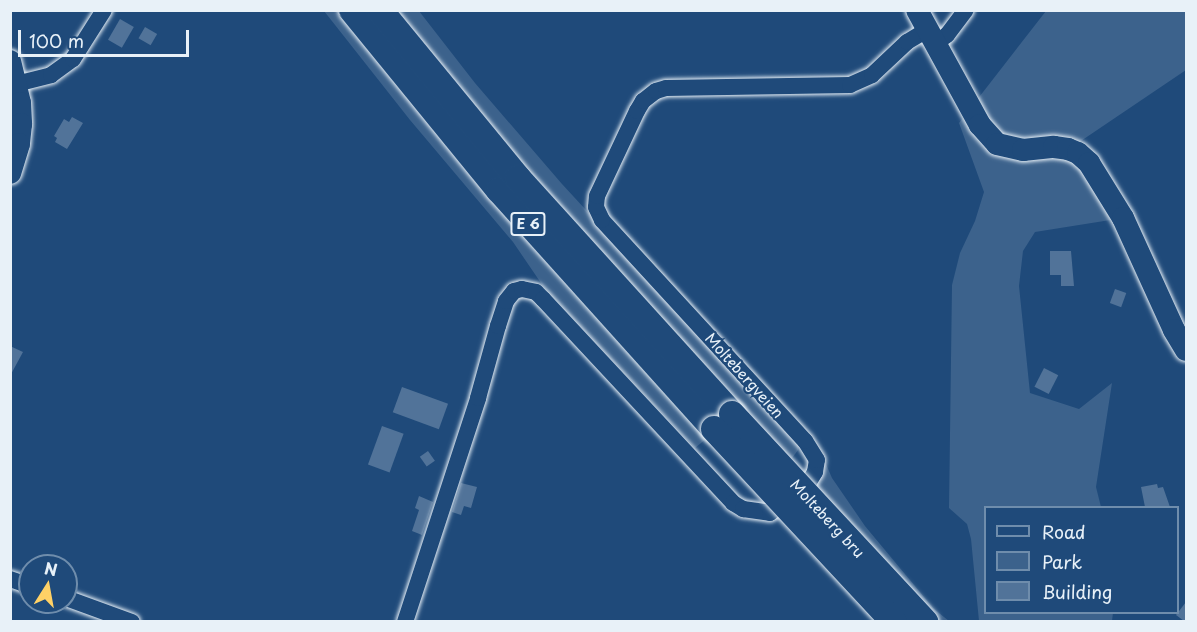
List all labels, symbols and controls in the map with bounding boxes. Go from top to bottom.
scale bar [21,18,192,56]
text: 100 m [29,27,84,54]
road number: E 6 [510,213,546,235]
street label: Moltebergveien [702,329,788,421]
street label: Molteberg bru [787,475,869,561]
legend [984,506,1179,614]
text: Road [1042,518,1086,545]
text: Park [1042,548,1082,575]
north arrow [18,554,78,614]
text: N [43,555,60,581]
text: Building [1042,578,1112,605]

